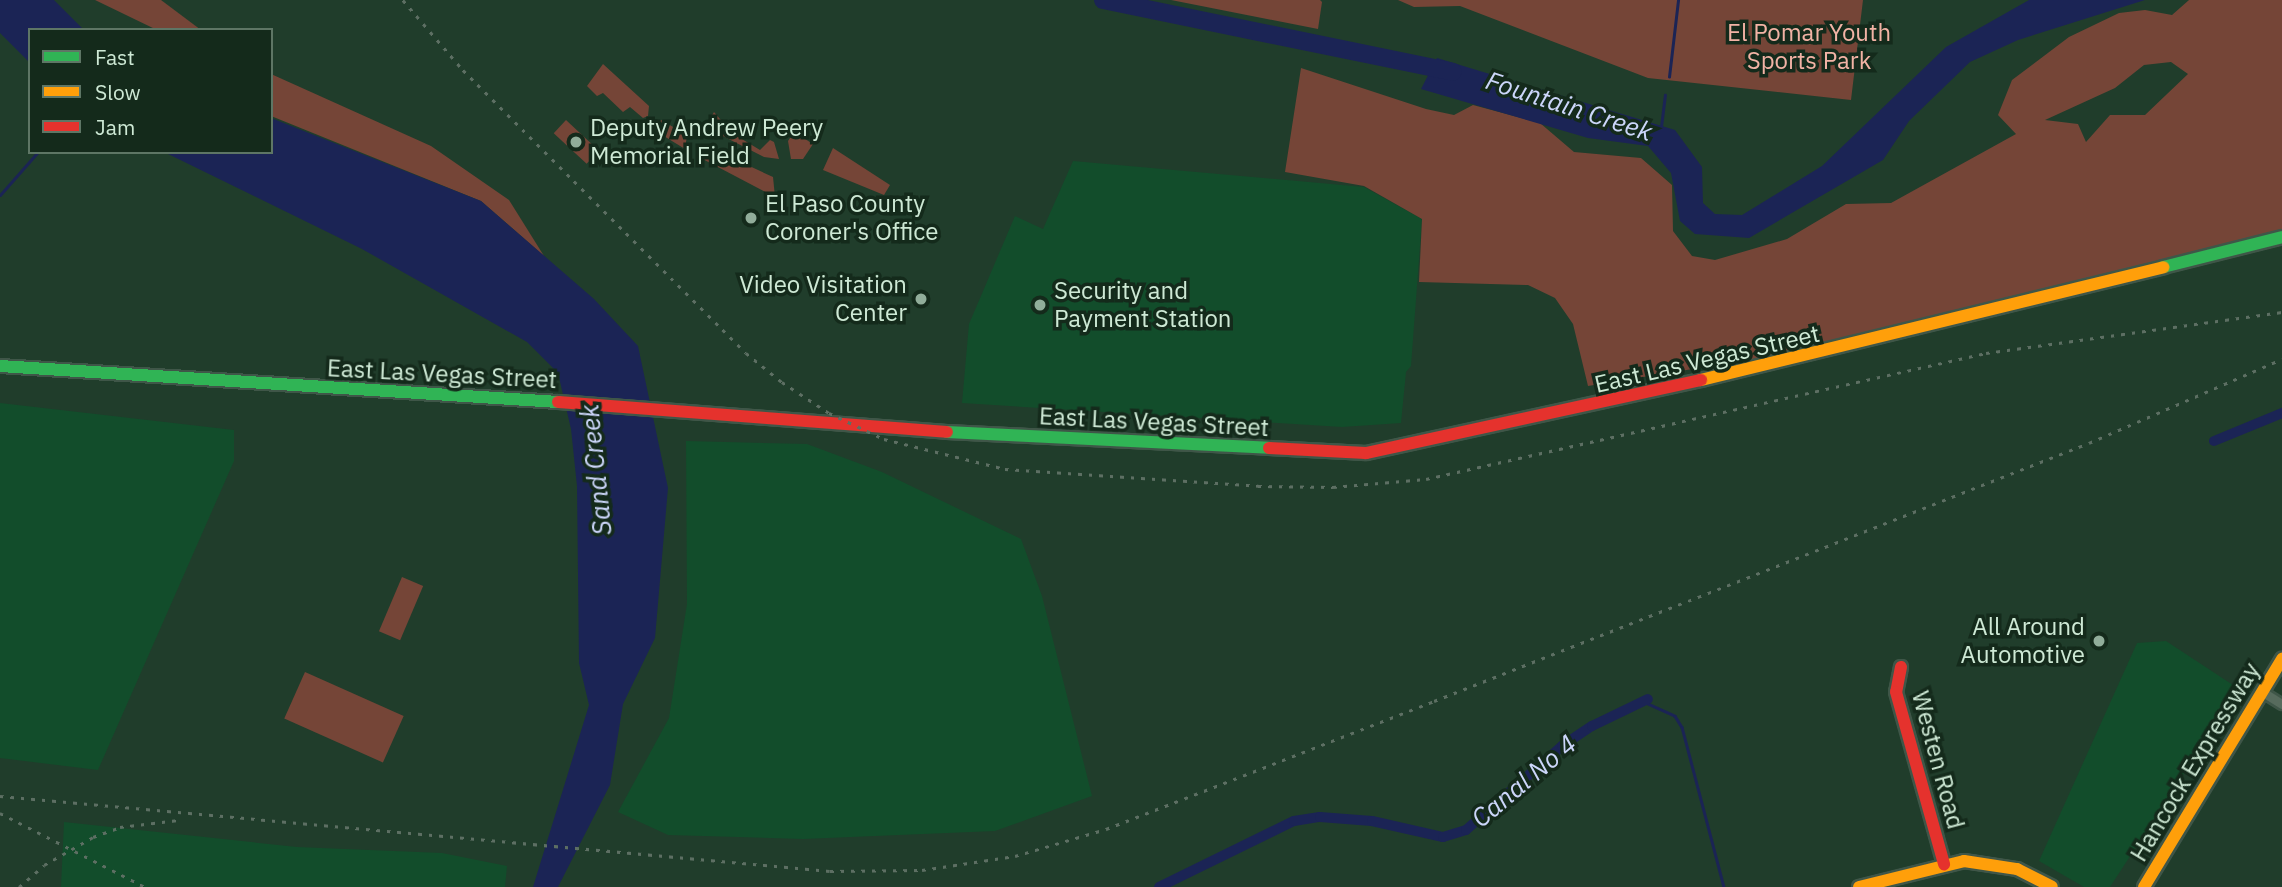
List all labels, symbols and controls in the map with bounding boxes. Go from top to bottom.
park label: El Pomar Youth Sports Park [1727,19,1891,75]
legend [28,28,273,154]
text: Fast [95,43,135,71]
water label: Fountain Creek [1482,64,1656,148]
text: Slow [95,78,141,106]
text: Jam [95,113,135,141]
place label: Deputy Andrew Peery Memorial Field [590,114,823,170]
marker: Deputy Andrew Peery Memorial Field [568,134,584,150]
place label: El Paso County Coroner's Office [765,190,938,246]
marker: El Paso County Coroner's Office [743,210,759,226]
place label: Video Visitation Center [739,271,907,327]
place label: Security and Payment Station [1054,277,1232,333]
marker: Video Visitation Center [913,291,929,307]
marker: Security and Payment Station [1032,297,1048,313]
street label: East Las Vegas Street [1592,319,1822,399]
street label: East Las Vegas Street [326,354,558,394]
street label: East Las Vegas Street [1038,402,1270,442]
water label: Sand Creek [574,403,618,537]
place label: All Around Automotive [1961,613,2085,669]
marker: All Around Automotive [2091,633,2107,649]
street label: Hancock Expressway [2124,657,2266,867]
street label: Westen Road [1906,688,1970,832]
water label: Canal No 4 [1465,728,1583,834]

